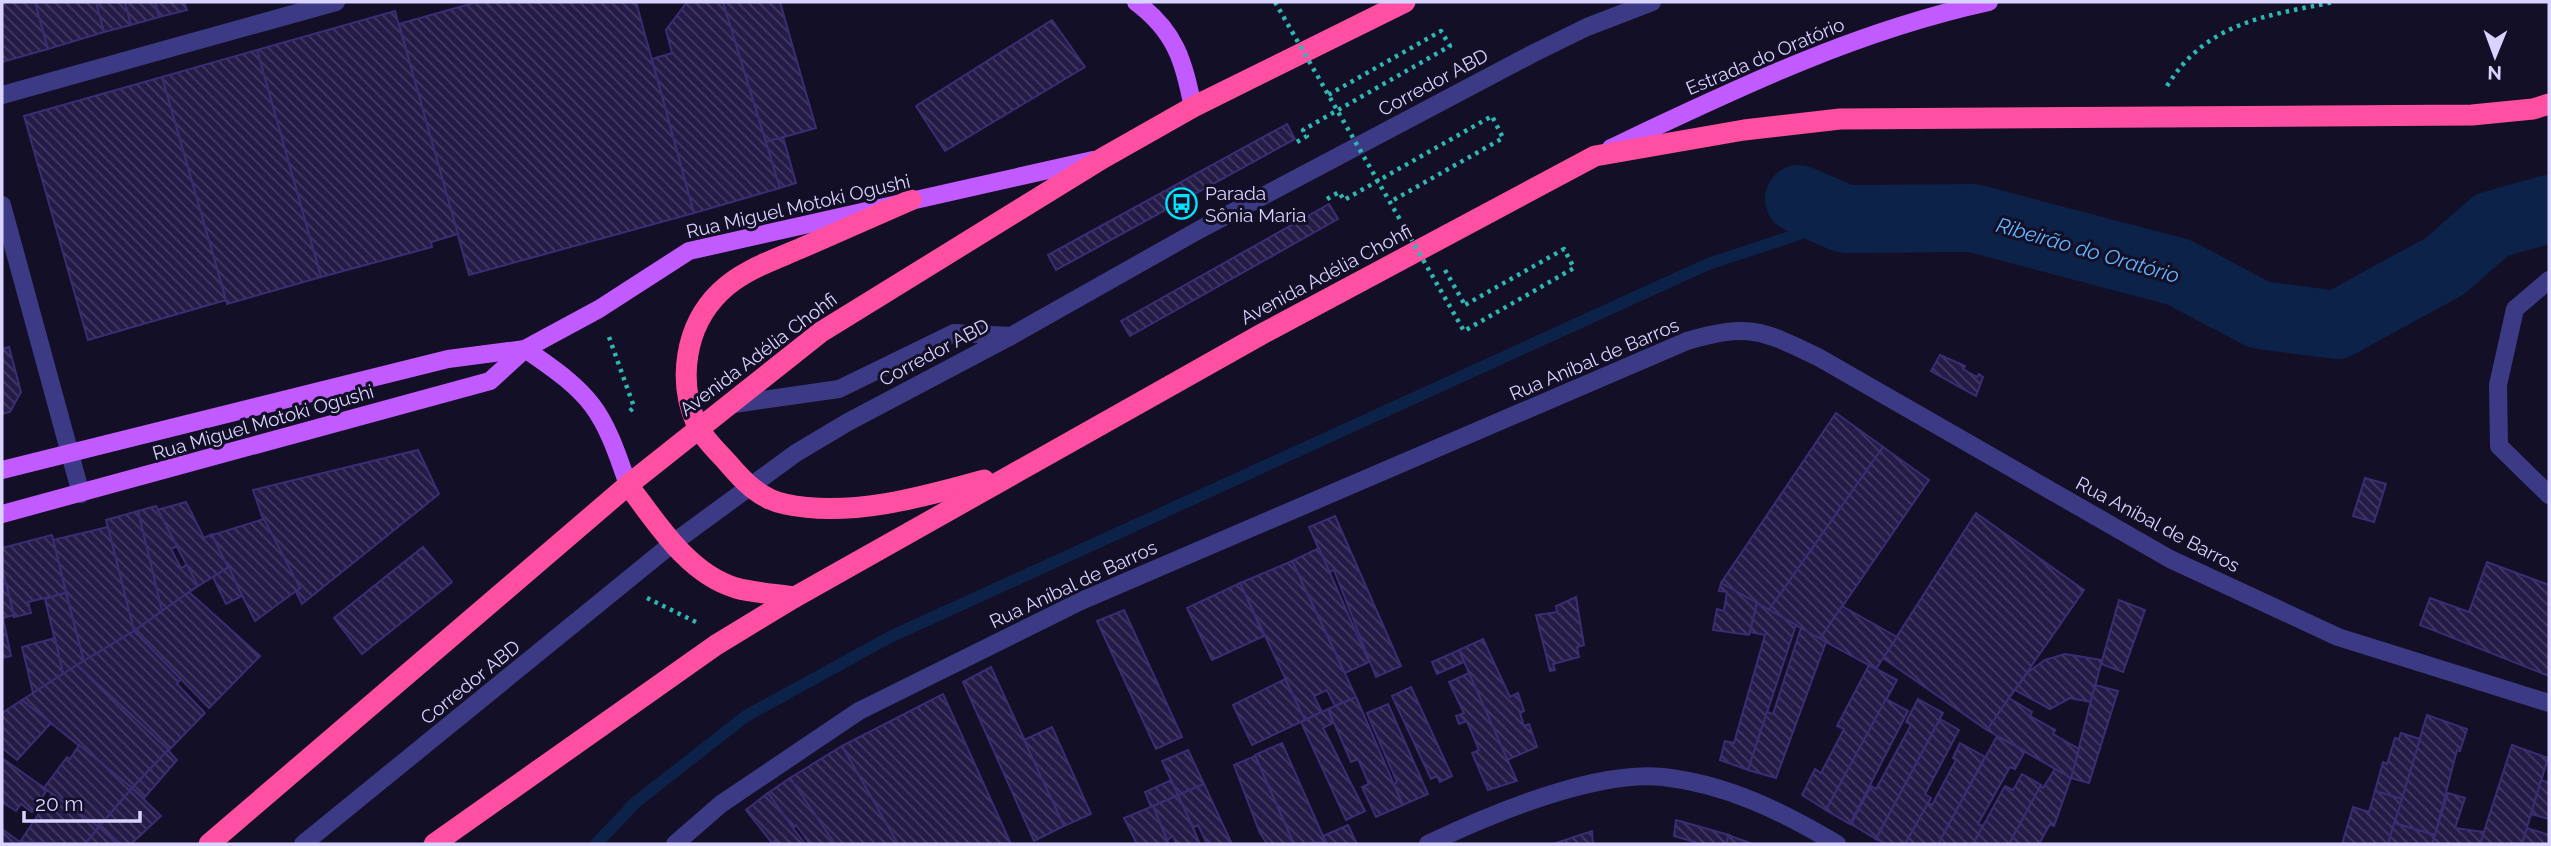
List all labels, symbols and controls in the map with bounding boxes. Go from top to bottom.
street label: Estrada do Oratório [1683,13,1847,99]
north arrow [2460,21,2530,91]
street label: Corredor ABD [1374,44,1492,120]
text: N [2487,62,2502,84]
street label: Rua Miguel Motoki Ogushi [684,170,912,242]
place label: Parada Sônia Maria [1205,182,1306,226]
bus stop icon: Parada Sônia Maria [1165,187,1199,221]
water label: Ribeirão do Oratório [1994,212,2182,288]
street label: Avenida Adélia Chohfi [1237,219,1415,329]
street label: Avenida Adélia Chohfi [675,288,841,420]
street label: Rua Aníbal de Barros [1506,313,1682,405]
street label: Corredor ABD [875,314,993,390]
street label: Rua Miguel Motoki Ogushi [150,380,376,464]
street label: Rua Aníbal de Barros [2072,472,2244,576]
street label: Rua Aníbal de Barros [986,536,1160,632]
street label: Corredor ABD [416,635,524,729]
scale bar [24,780,140,824]
text: 20 m [35,791,83,816]

